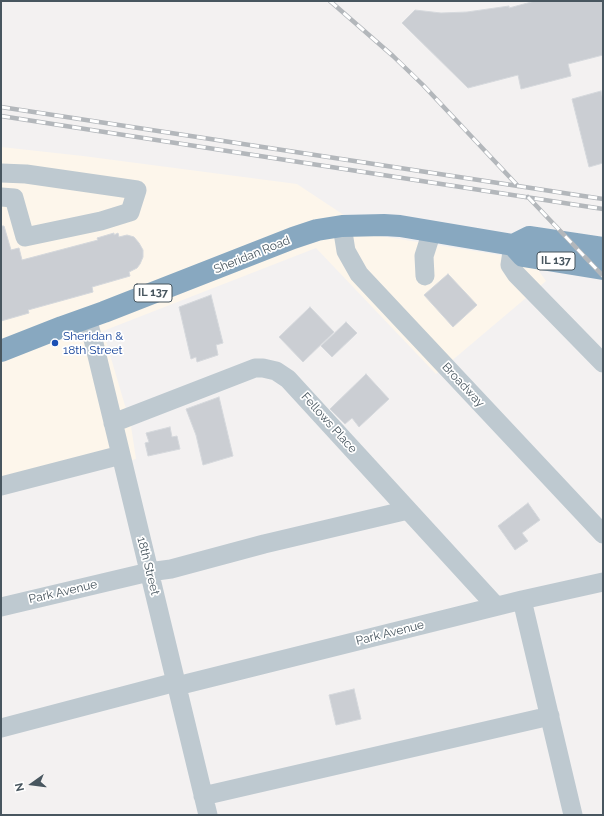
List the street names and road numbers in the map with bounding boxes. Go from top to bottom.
street label: Sheridan Road [212,233,292,277]
road number: IL 137 [537,252,575,270]
road number: IL 137 [134,284,172,302]
street label: Broadway [439,360,487,410]
street label: Fellows Place [298,390,360,456]
street label: 18th Street [134,535,162,597]
street label: Park Avenue [27,577,99,607]
street label: Park Avenue [354,618,426,648]

